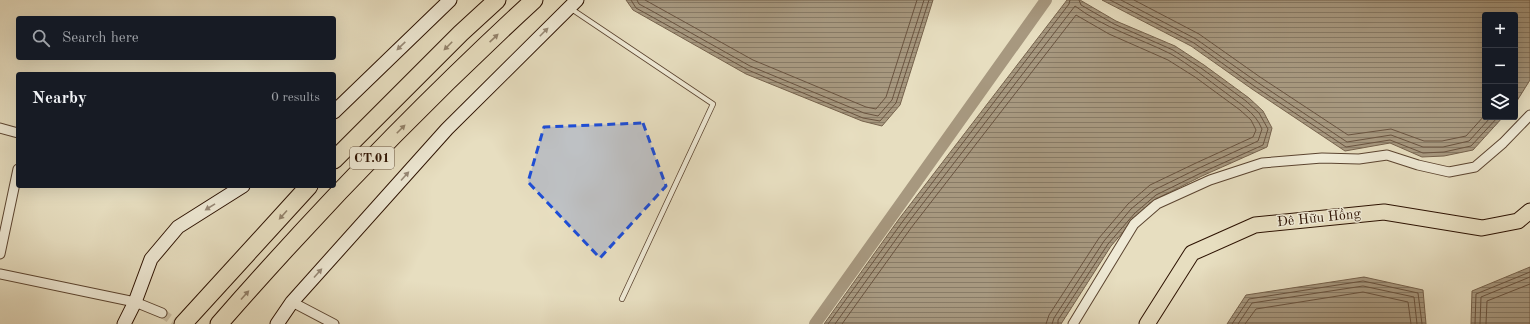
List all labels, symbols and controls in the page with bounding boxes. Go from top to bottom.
map controls [1482,12,1518,120]
button: + [1482,12,1518,48]
search box [16,16,336,60]
icon: search [30,27,52,49]
one-way arrow [539,27,549,37]
text: Search here [62,31,139,46]
one-way arrow [488,33,499,42]
one-way arrow [443,41,453,51]
one-way arrow [396,42,406,51]
button: − [1482,48,1518,84]
button: layers [1482,84,1518,120]
text: Nearby [32,90,87,107]
text: 0 results [271,91,320,104]
one-way arrow [396,124,406,134]
road number: CT.01 [350,147,394,169]
one-way arrow [400,171,409,181]
one-way arrow [204,203,216,210]
street label: Đê Hữu Hồng [1276,205,1362,229]
one-way arrow [278,210,288,220]
one-way arrow [313,268,323,278]
one-way arrow [240,290,249,300]

